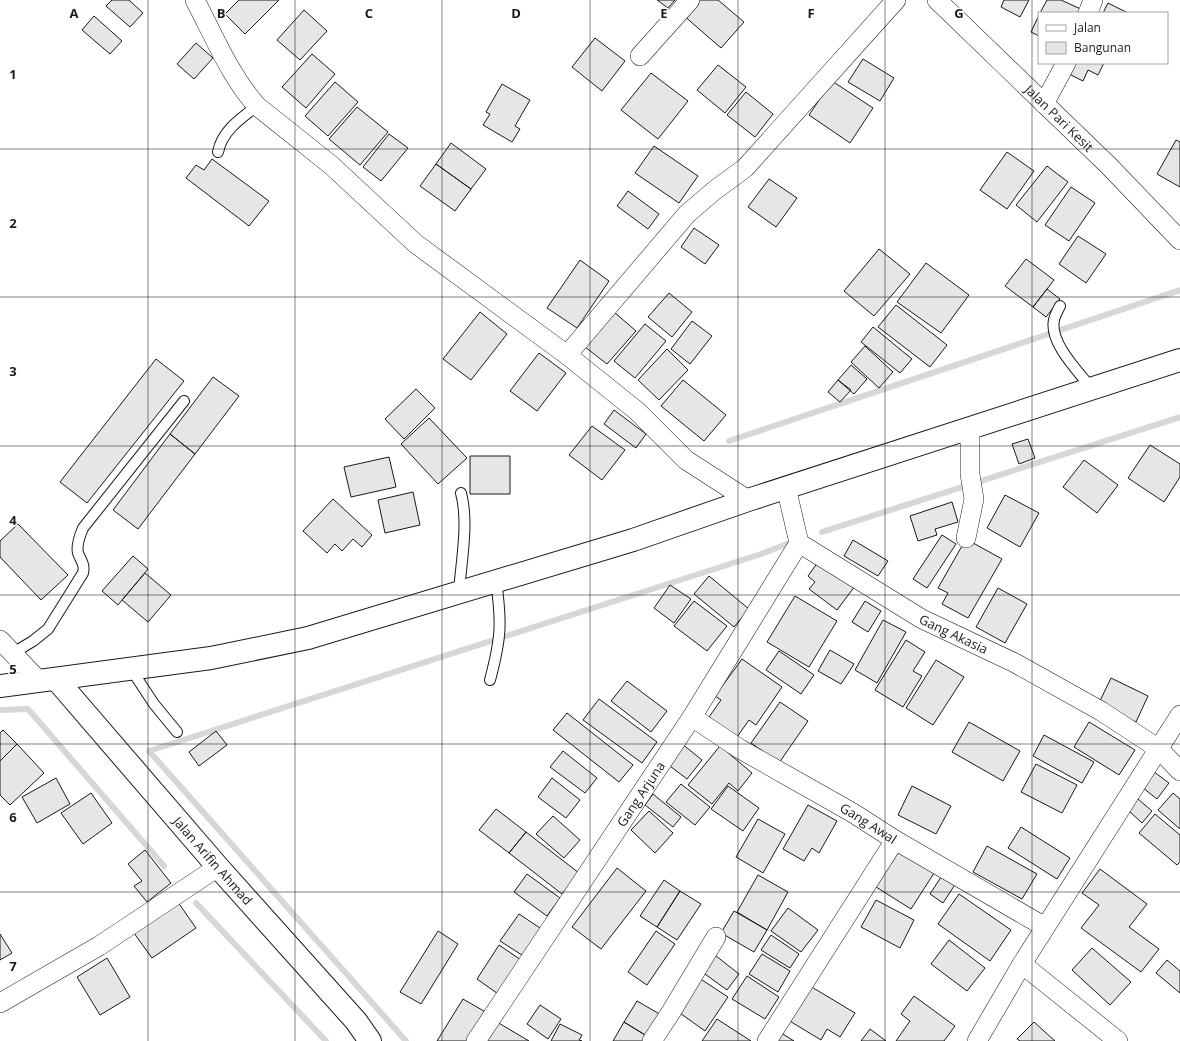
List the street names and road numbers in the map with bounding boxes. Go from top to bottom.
street label: Jalan Pari Kesit [1020,79,1098,156]
street label: Gang Akasia [916,610,991,658]
street label: Gang Arjuna [612,758,669,830]
street label: Gang Awal [837,798,900,848]
street label: Jalan Arifin Ahmad [168,811,257,909]

